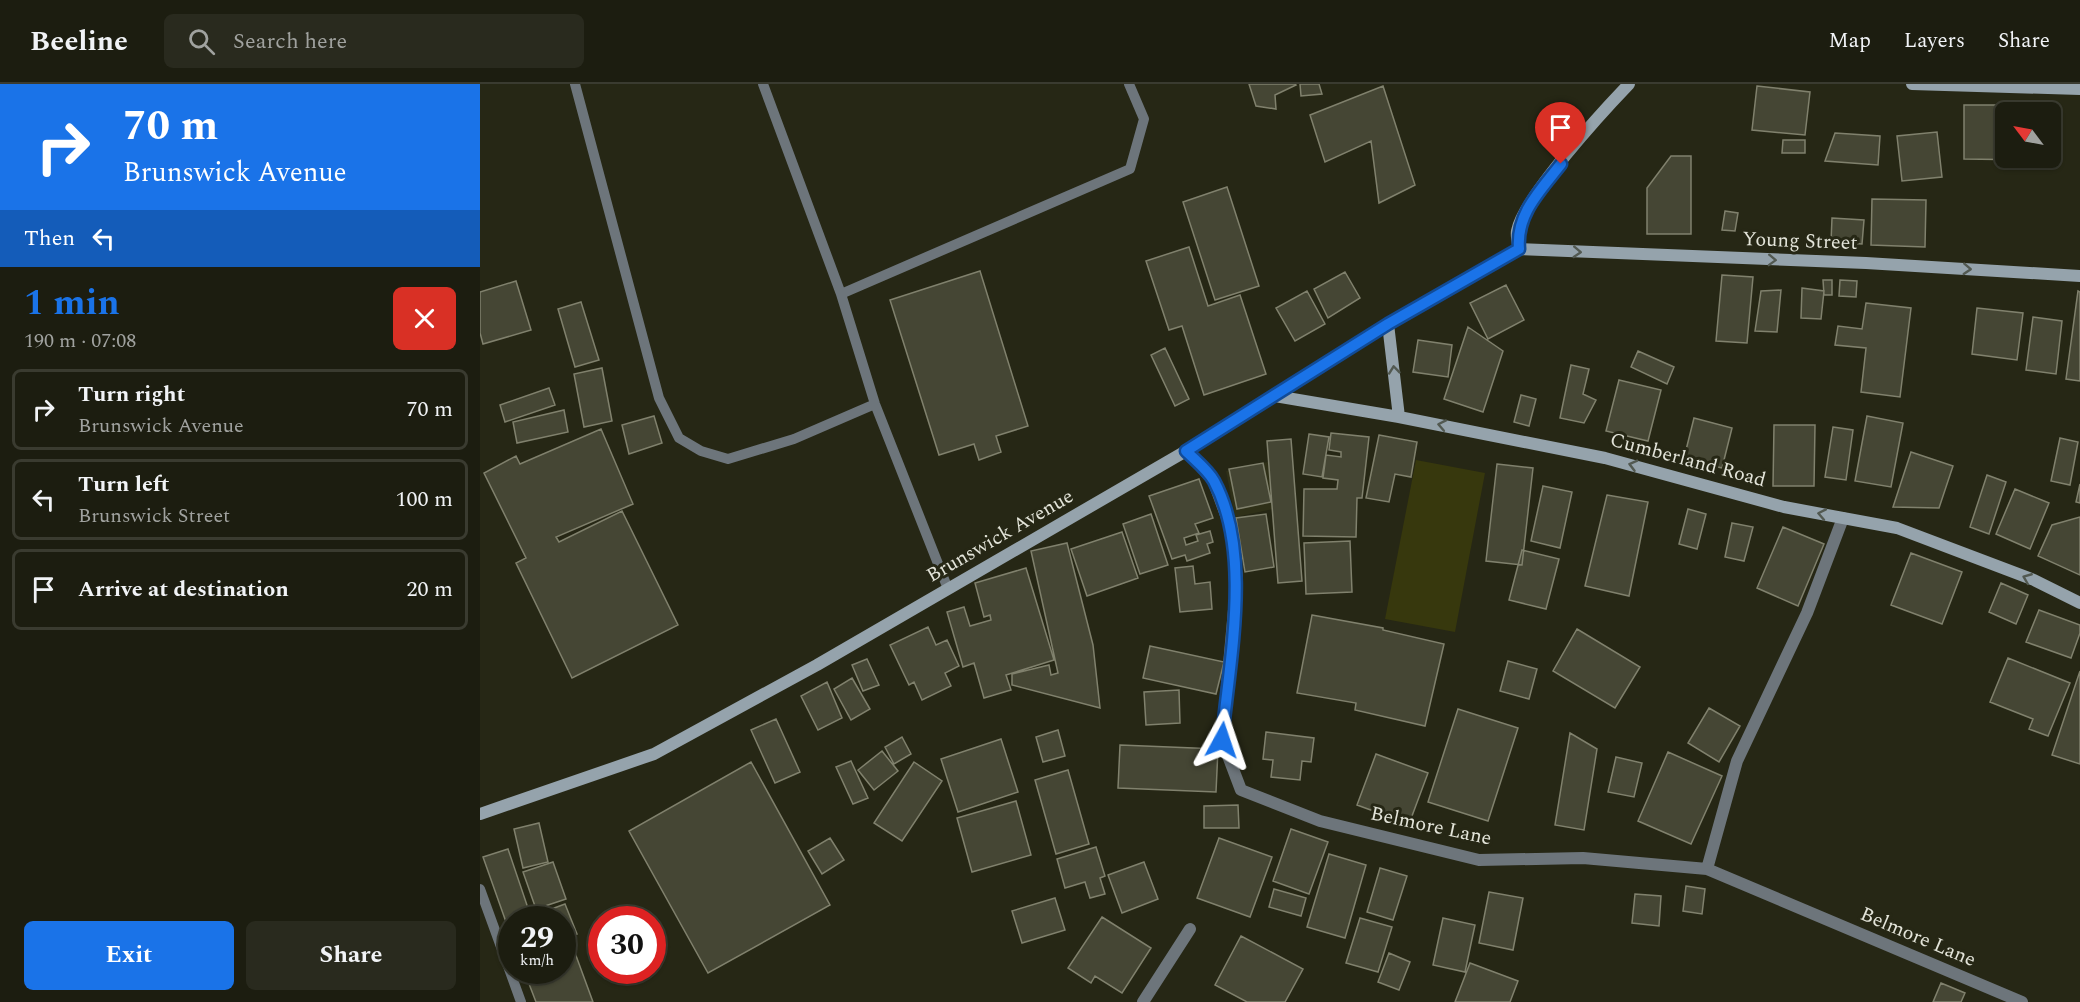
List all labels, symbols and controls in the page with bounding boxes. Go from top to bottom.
search box [164,14,584,68]
text: Beeline [30,20,128,63]
icon: search [185,25,218,58]
text: Search here [233,25,347,58]
text: Map [1829,25,1871,57]
text: Layers [1904,25,1965,57]
text: Share [1998,25,2050,57]
text: 70 m [123,95,218,158]
pin [1535,102,1586,164]
north arrow [1995,102,2061,168]
map controls [1995,102,2061,168]
icon: right [24,108,102,186]
icon: arrive [1544,111,1577,144]
text: Brunswick Avenue [123,152,347,194]
text: Then [24,222,75,255]
icon: left [87,222,120,255]
street label: Young Street [1742,224,1858,258]
one-way arrow [1573,246,1582,259]
one-way arrow [1767,254,1776,266]
one-way arrow [1962,262,1971,275]
text: 1 min [24,276,120,331]
button: close [393,287,456,350]
text: 190 m · 07:08 [24,326,136,356]
one-way arrow [1388,366,1400,375]
text: Turn right [78,378,185,411]
icon: right [27,393,60,426]
text: 70 m [407,393,453,426]
text: Brunswick Avenue [78,411,244,441]
one-way arrow [1437,419,1447,432]
street label: Cumberland Road [1607,425,1769,495]
one-way arrow [1628,460,1639,472]
text: Turn left [78,468,170,501]
street label: Brunswick Avenue [921,482,1079,590]
icon: left [27,483,60,516]
text: 100 m [396,483,453,516]
text: Brunswick Street [78,501,230,531]
one-way arrow [1817,508,1827,521]
icon: arrive [27,573,60,606]
text: Arrive at destination [78,573,289,606]
text: 20 m [407,573,453,606]
one-way arrow [2022,573,2033,585]
position arrow [1190,708,1254,772]
street label: Belmore Lane [1368,799,1494,853]
street label: Belmore Lane [1855,899,1981,975]
speed limit sign: 30 [588,906,666,984]
text: 29 [520,915,554,961]
button: Exit [24,921,234,990]
button: Share [246,921,456,990]
text: km/h [520,949,554,972]

